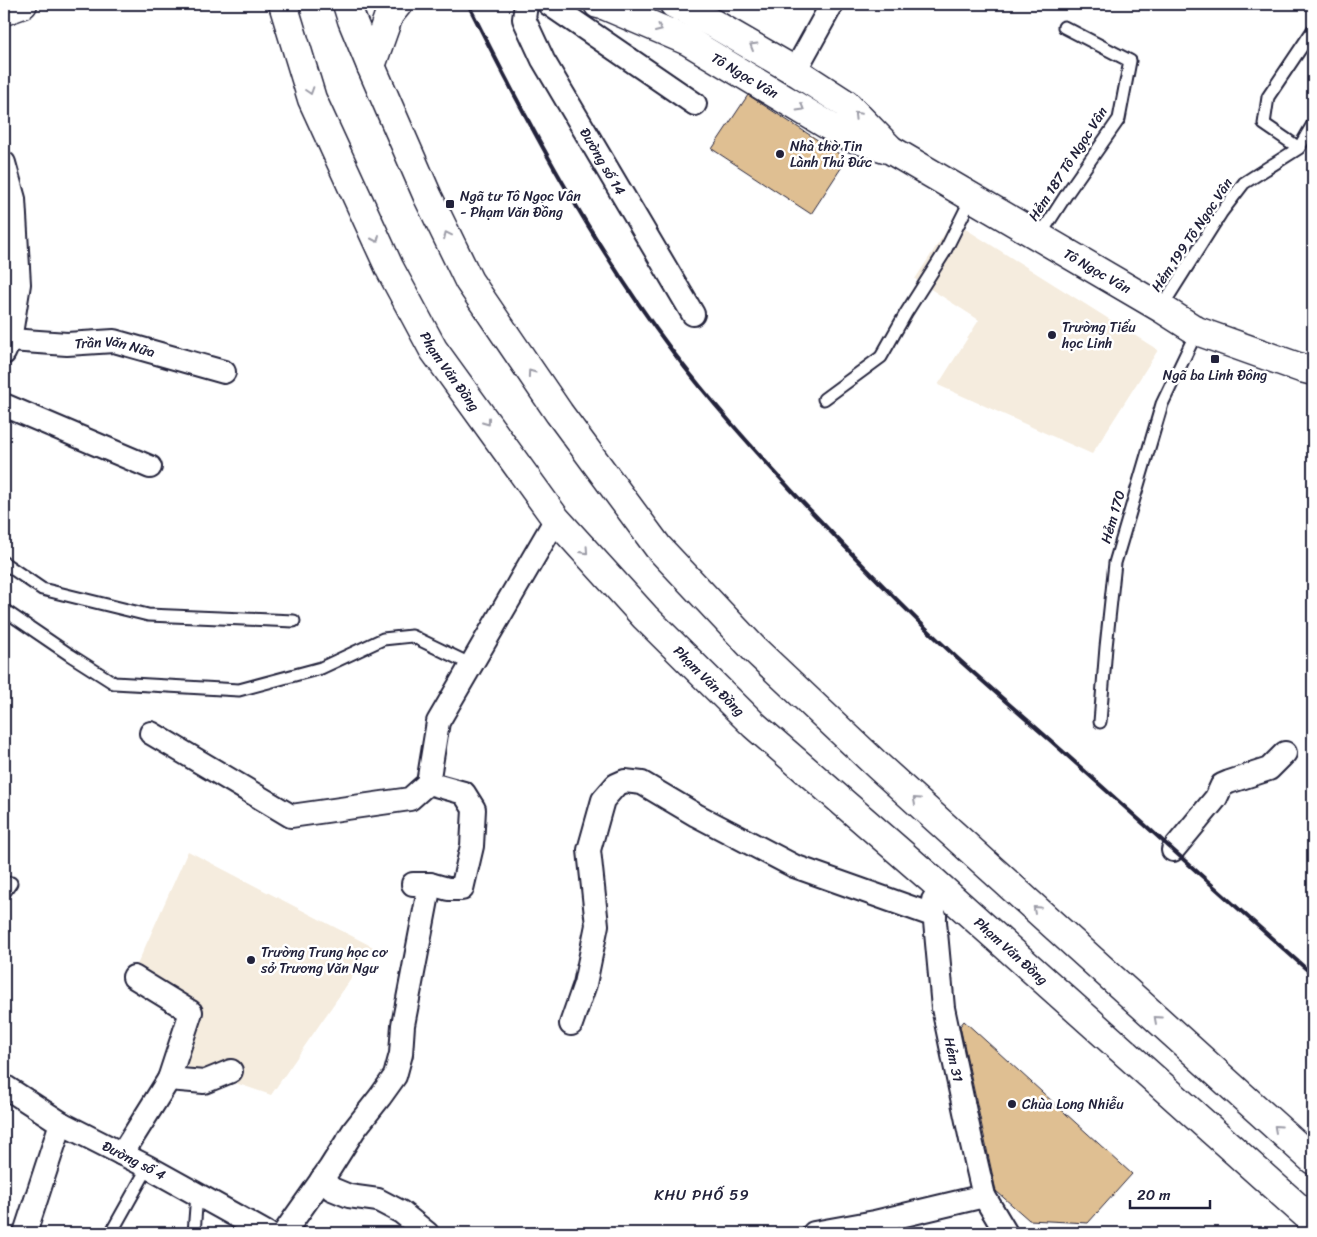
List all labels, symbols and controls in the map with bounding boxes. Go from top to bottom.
one-way arrow [654,22,663,33]
one-way arrow [749,43,758,53]
street label: Tô Ngọc Vân [706,45,784,106]
one-way arrow [304,86,314,94]
street label: Hẻm 187 Tô Ngọc Vân [1021,101,1115,226]
one-way arrow [795,102,804,112]
one-way arrow [854,112,863,121]
street label: Đường số 14 [573,123,633,200]
place label: Nhà thờ Tin Lành Thủ Đức [790,134,872,175]
marker: Nhà thờ Tin Lành Thủ Đức [774,148,786,160]
street label: Hẻm 199 Tô Ngọc Vân [1144,172,1240,297]
place label: Ngã tư Tô Ngọc Vân - Phạm Văn Đồng [460,184,581,225]
marker: Ngã tư Tô Ngọc Vân - Phạm Văn Đồng [444,198,456,210]
one-way arrow [443,231,453,240]
one-way arrow [370,234,380,243]
street label: Tô Ngọc Vân [1059,241,1136,301]
place label: Trường Tiểu học Linh [1061,315,1136,356]
street label: Phạm Văn Đồng [413,327,487,417]
street label: Trần Văn Nữa [74,329,158,365]
marker: Trường Tiểu học Linh [1046,329,1058,341]
marker: Ngã ba Linh Đông [1209,353,1221,365]
place label: Ngã ba Linh Đông [1163,363,1267,388]
one-way arrow [528,369,537,379]
one-way arrow [481,416,489,425]
street label: Hẻm 170 [1093,487,1133,547]
one-way arrow [579,546,588,555]
street label: Phạm Văn Đồng [668,639,751,722]
one-way arrow [912,797,921,806]
one-way arrow [1033,906,1042,915]
street label: Phạm Văn Đồng [968,910,1054,991]
place label: Trường Trung học cơ sở Trương Văn Ngư [260,940,388,981]
marker: Trường Trung học cơ sở Trương Văn Ngư [245,954,257,966]
one-way arrow [1153,1015,1162,1024]
street label: Hẻm 31 [937,1035,971,1084]
place label: Chùa Long Nhiễu [1022,1092,1124,1117]
marker: Chùa Long Nhiễu [1006,1098,1018,1110]
one-way arrow [1274,1124,1283,1133]
street label: Đường số 4 [98,1133,171,1187]
scale bar [1130,1177,1210,1209]
district label: KHU PHỐ 59 [654,1182,750,1208]
text: 20 m [1137,1182,1171,1208]

